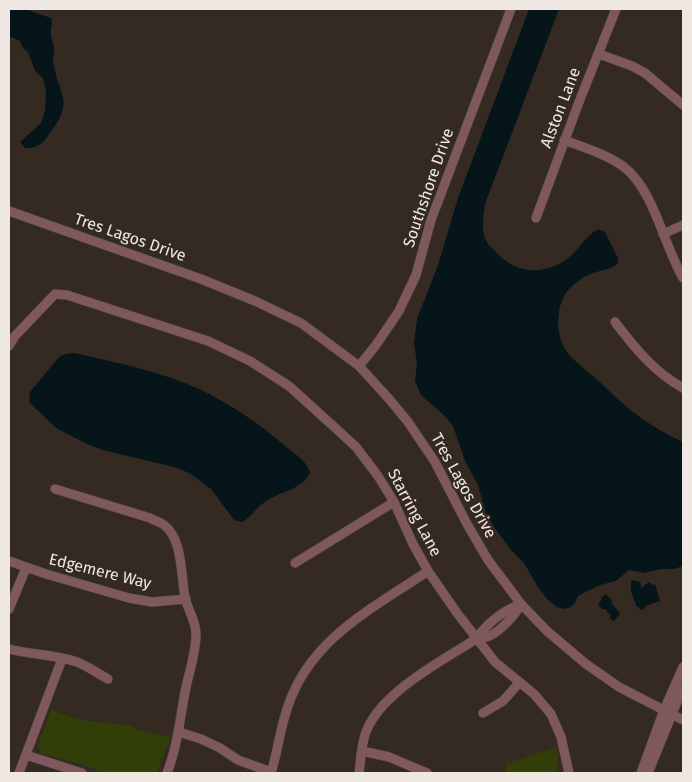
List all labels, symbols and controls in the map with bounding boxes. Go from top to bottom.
street label: Alston Lane [537,65,585,151]
street label: Southshore Drive [400,126,458,250]
street label: Tres Lagos Drive [72,210,188,266]
street label: Tres Lagos Drive [426,430,500,542]
street label: Starring Lane [383,466,445,560]
street label: Edgemere Way [47,550,153,594]

